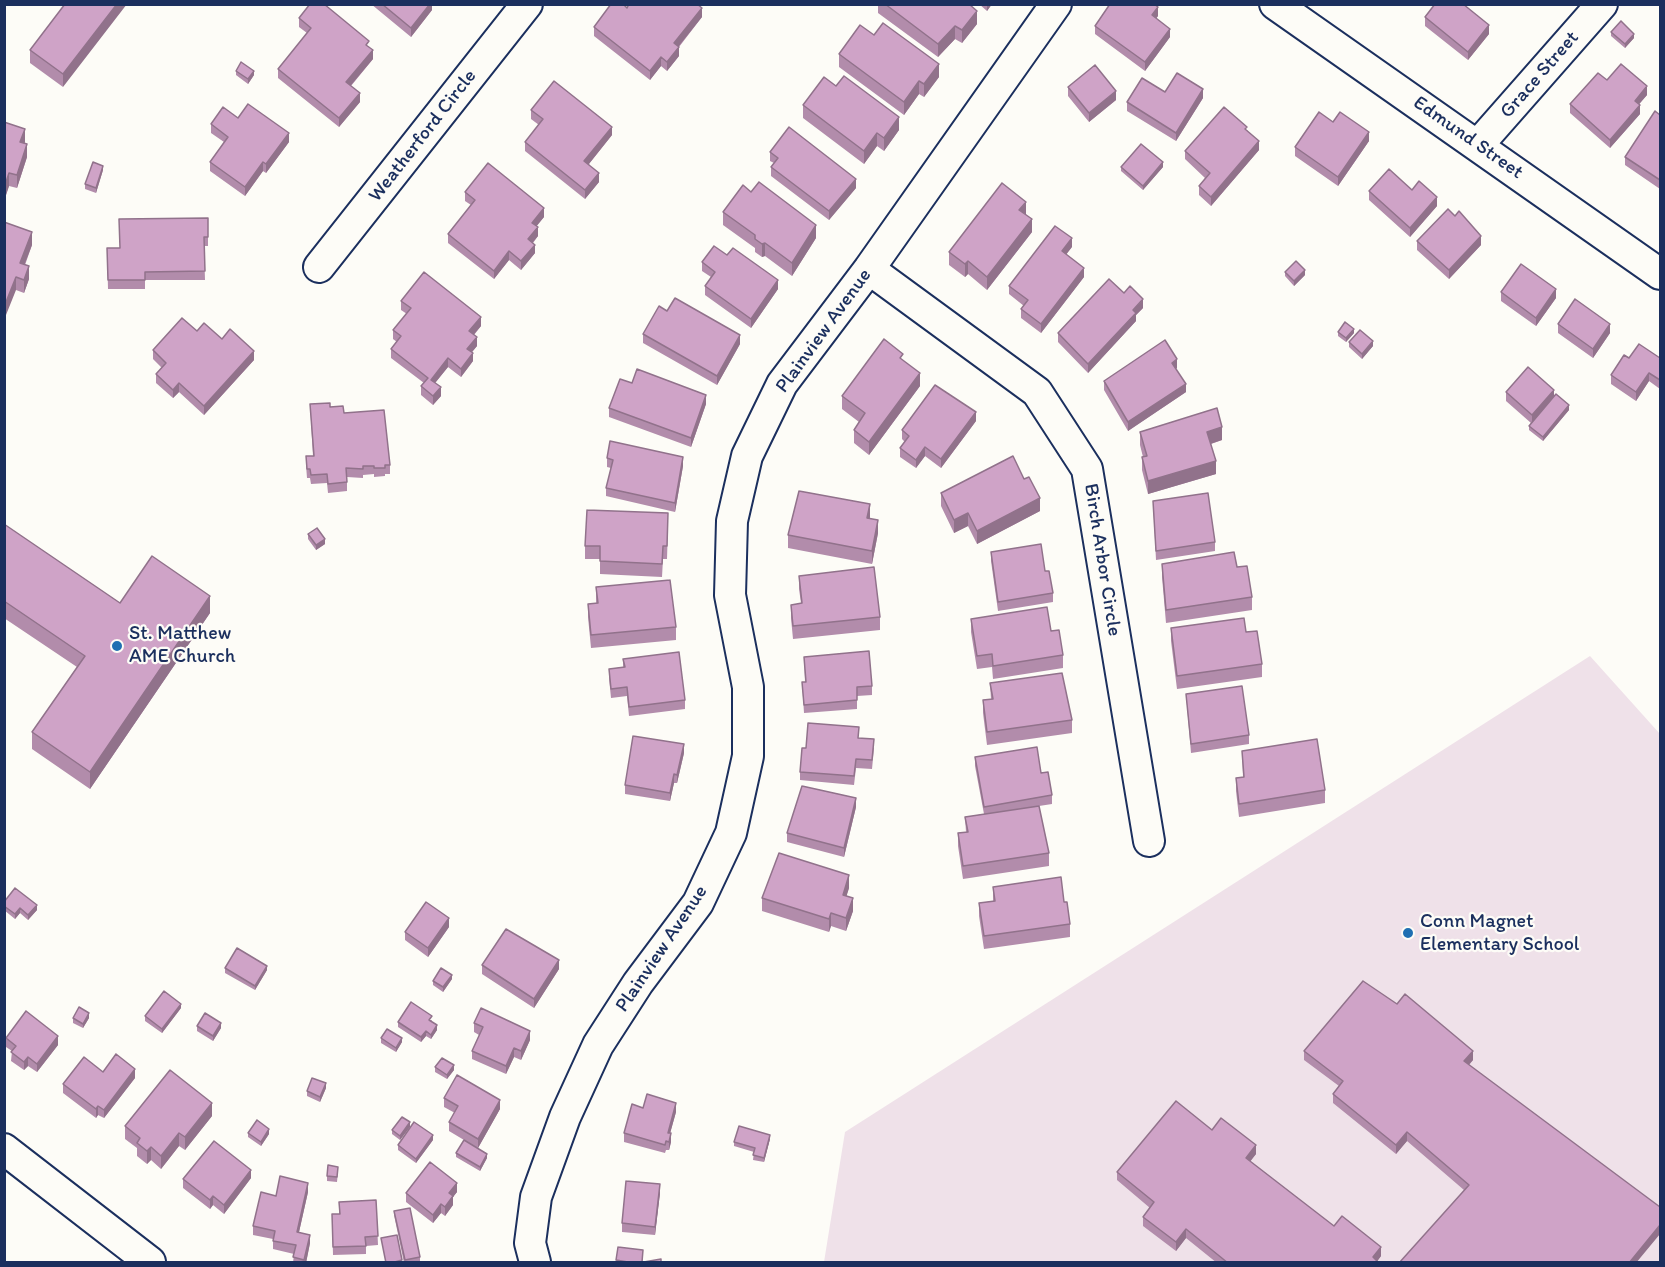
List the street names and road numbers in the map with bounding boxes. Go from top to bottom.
street label: Grace Street [1495,26,1585,124]
street label: Weatherford Circle [364,65,482,207]
street label: Edmund Street [1408,91,1528,185]
street label: Plainview Avenue [771,264,877,398]
street label: Birch Arbor Circle [1078,482,1126,638]
street label: Plainview Avenue [611,881,713,1017]

